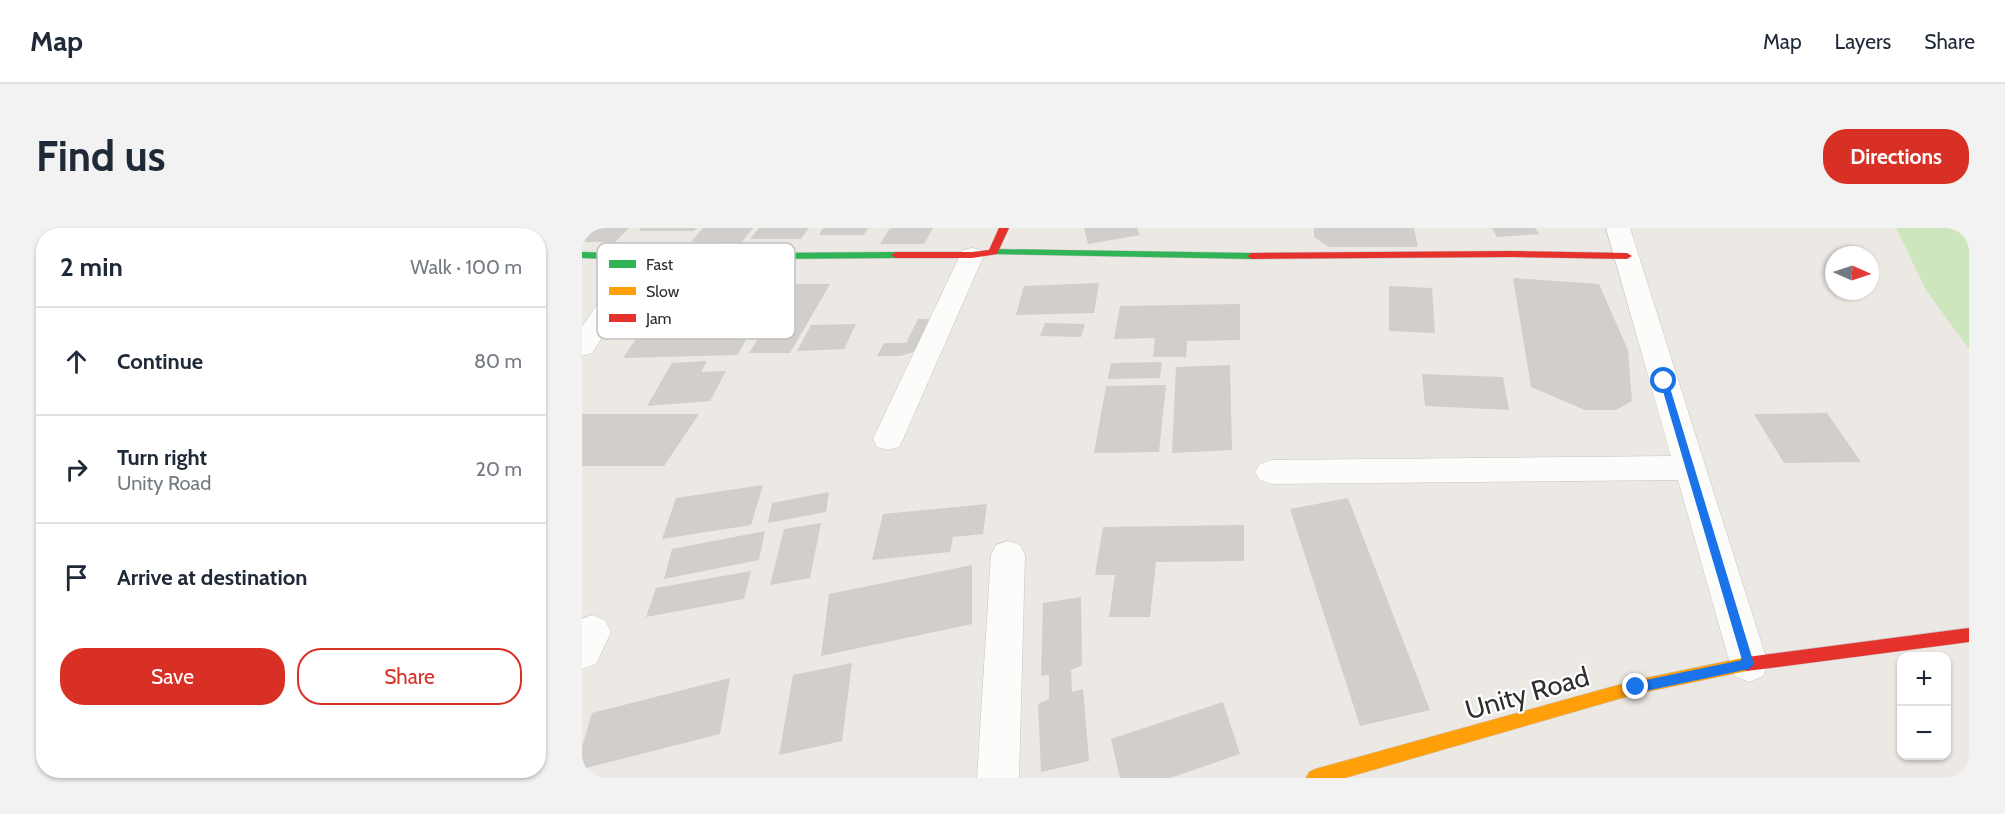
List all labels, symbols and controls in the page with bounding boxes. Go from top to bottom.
text: Map [30,24,83,58]
text: Map [1763,29,1802,54]
text: Layers [1835,29,1891,54]
text: Share [1924,29,1975,54]
button: Directions [1823,129,1969,184]
text: Find us [36,130,165,182]
legend [597,243,795,339]
north arrow [1825,246,1879,300]
text: 2 min [60,251,123,283]
text: Walk · 100 m [410,255,522,279]
text: Fast [646,255,674,274]
text: Slow [646,282,680,301]
text: Jam [645,309,672,328]
icon: ahead [60,345,93,378]
text: Continue [117,348,203,375]
text: 80 m [474,349,522,373]
route start [1650,367,1676,393]
text: Turn right [117,444,207,471]
icon: right [60,453,93,486]
text: 20 m [476,457,522,481]
text: Unity Road [117,471,211,495]
icon: arrive [60,561,93,594]
text: Arrive at destination [117,564,307,591]
button: Save [60,648,285,705]
button: Share [297,648,522,705]
map controls [1897,652,1951,760]
button: + [1897,652,1951,706]
street label: Unity Road [1461,660,1593,726]
route end [1622,673,1648,699]
button: − [1897,706,1951,760]

